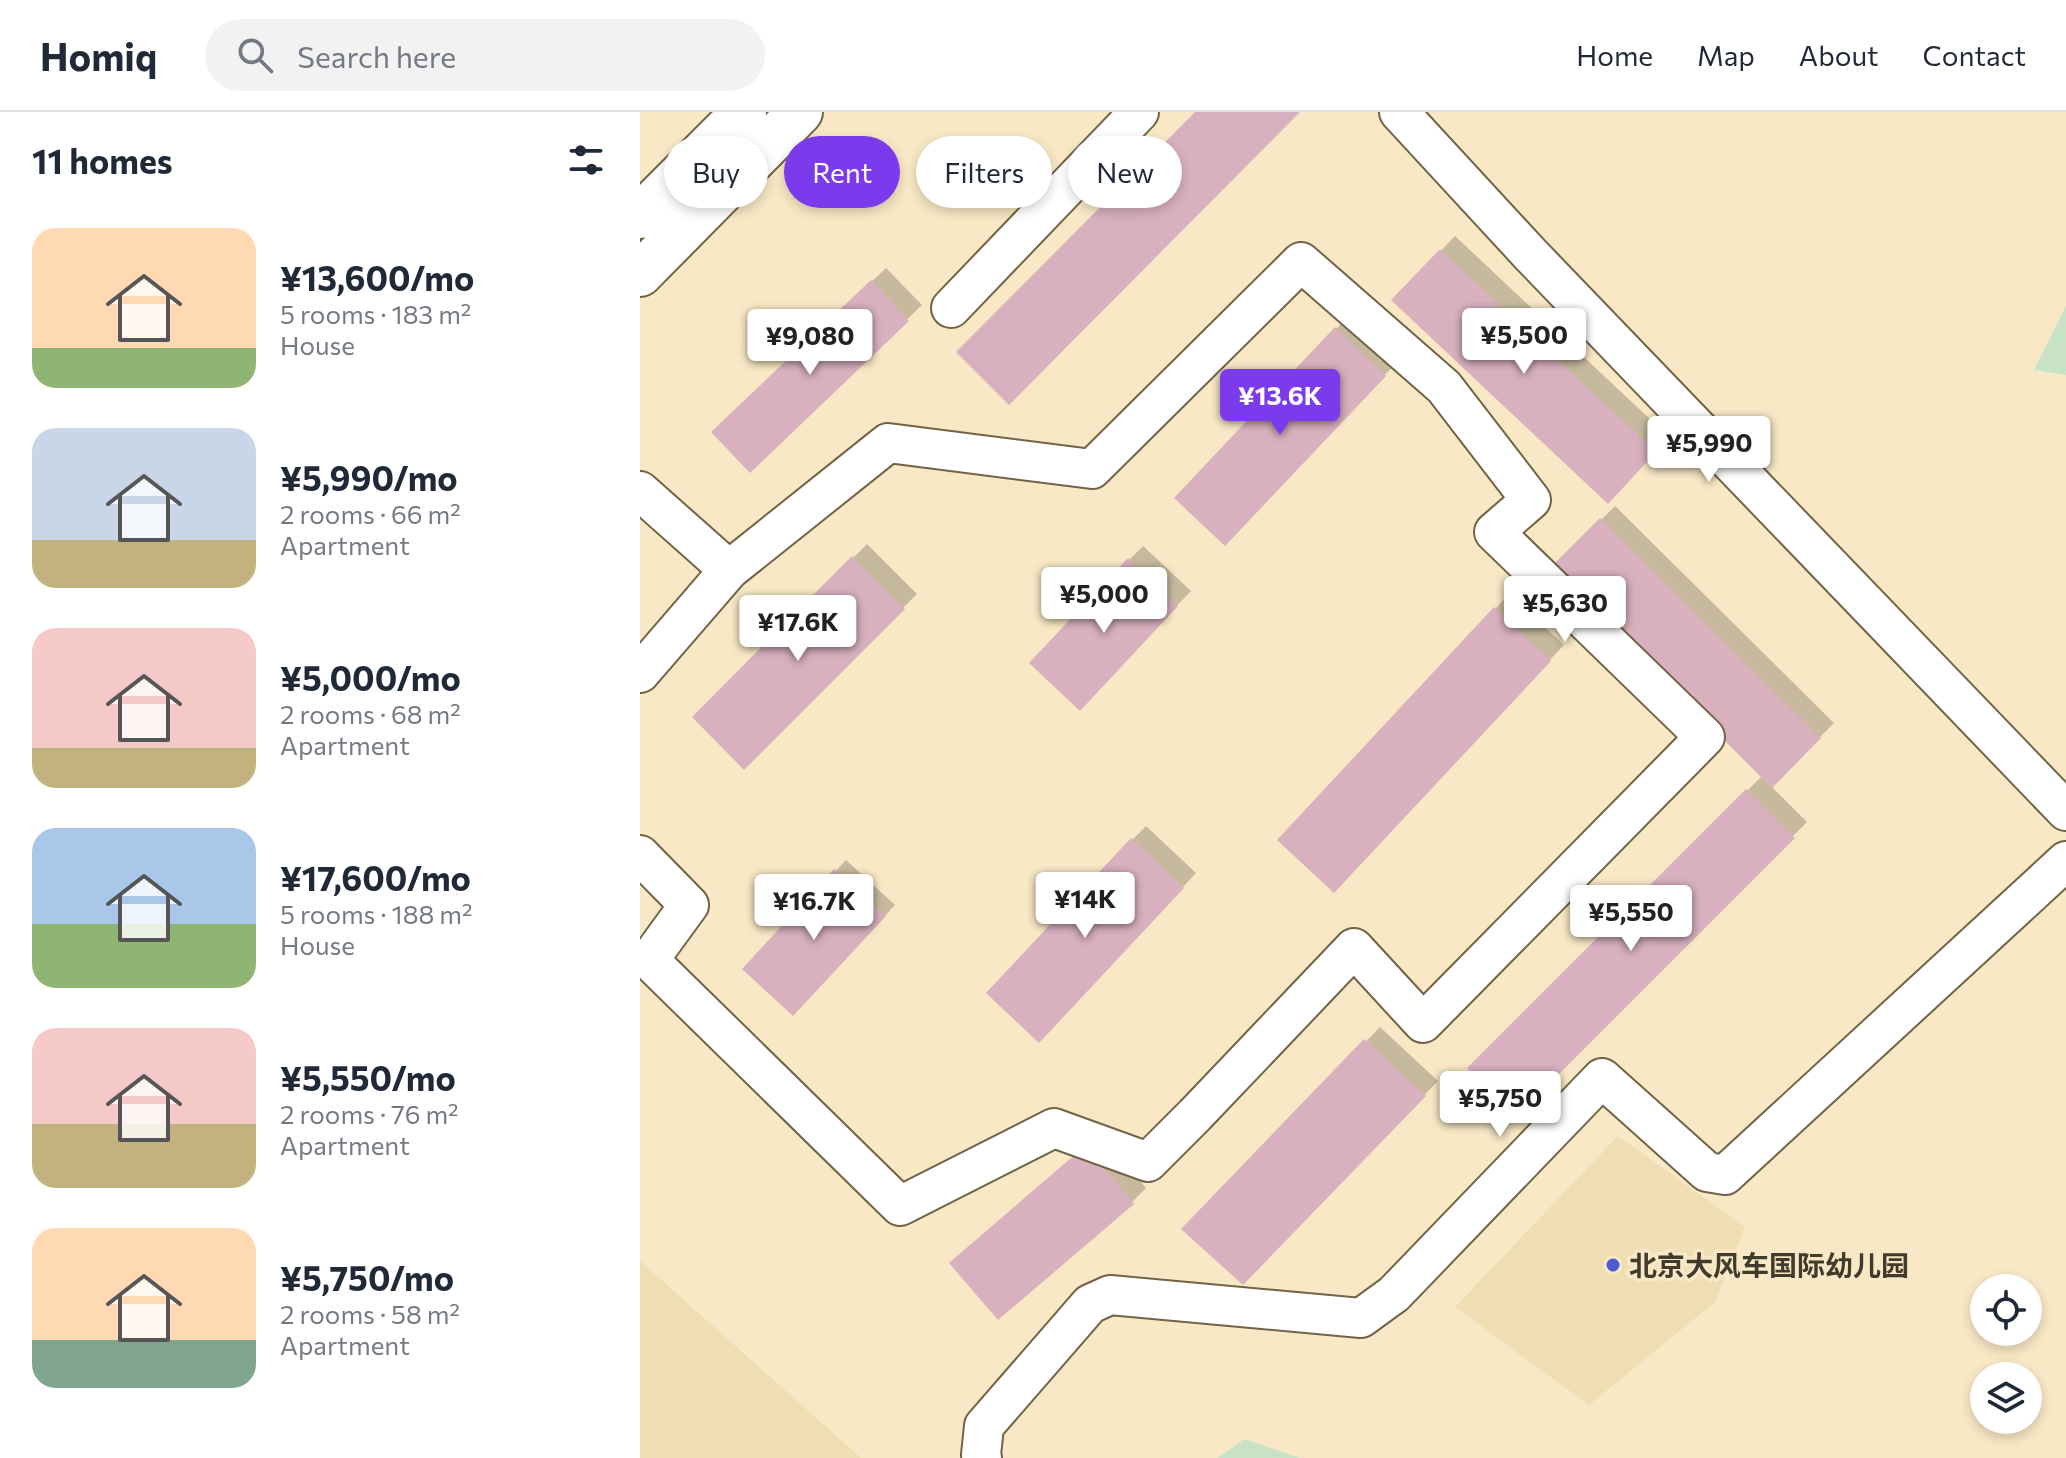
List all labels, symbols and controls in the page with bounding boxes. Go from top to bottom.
search box [205,19,765,91]
text: Homiq [40,32,157,79]
icon: search [233,33,277,77]
text: Search here [297,37,456,74]
text: Home [1576,38,1653,72]
text: Map [1697,38,1755,72]
text: About [1799,38,1879,72]
text: Contact [1923,38,2026,72]
chip: Buy [664,136,768,208]
chip: Rent [784,136,900,208]
chip: Filters [916,136,1052,208]
chip: New [1068,136,1182,208]
icon: filters [564,138,608,182]
text: 11 homes [32,139,173,181]
text: ¥13,600/mo [280,256,474,298]
icon: home [96,260,192,356]
text: 5 rooms · 183 m² [280,298,471,329]
pin: ¥5,500 [1459,308,1589,376]
pin: ¥9,080 [745,309,875,377]
text: ¥5,500 [1480,318,1568,349]
text: ¥9,080 [765,319,855,350]
text: House [280,329,355,360]
pin: ¥13.6K [1215,369,1345,437]
text: ¥13.6K [1238,379,1322,410]
pin: ¥5,990 [1644,416,1774,484]
text: ¥5,990 [1665,426,1753,457]
text: ¥5,990/mo [280,456,458,498]
icon: home [96,460,192,556]
text: 2 rooms · 66 m² [280,498,461,529]
text: Apartment [280,529,410,560]
pin: ¥5,000 [1039,567,1169,635]
pin: ¥5,630 [1500,576,1630,644]
text: ¥5,000 [1059,577,1149,608]
text: ¥5,630 [1522,586,1608,617]
pin: ¥17.6K [733,595,863,663]
text: ¥17.6K [757,605,839,636]
text: ¥5,000/mo [280,656,461,698]
icon: home [96,660,192,756]
text: 2 rooms · 68 m² [280,698,461,729]
text: Apartment [280,729,410,760]
text: ¥17,600/mo [280,856,471,898]
icon: home [96,860,192,956]
pin: ¥14K [1038,872,1132,940]
pin: ¥16.7K [749,874,879,942]
text: ¥14K [1054,882,1116,913]
text: ¥16.7K [772,884,856,915]
pin: ¥5,550 [1566,885,1696,953]
text: ¥5,550 [1588,895,1674,926]
text: 5 rooms · 188 m² [280,898,472,929]
text: House [280,929,355,960]
text: ¥5,550/mo [280,1056,456,1098]
icon: home [96,1060,192,1156]
pin: ¥5,750 [1435,1071,1565,1139]
text: ¥5,750 [1458,1081,1542,1112]
text: 2 rooms · 76 m² [280,1098,459,1129]
text: Apartment [280,1129,410,1160]
place label: 北京大风车国际幼儿园 [1629,1248,1909,1282]
text: ¥5,750/mo [280,1256,454,1298]
marker: 北京大风车国际幼儿园 [1604,1256,1622,1274]
icon: home [96,1260,192,1356]
map controls [1970,1274,2042,1434]
button: locate [1970,1274,2042,1346]
text: 2 rooms · 58 m² [280,1298,460,1329]
text: Apartment [280,1329,410,1360]
button: layers [1970,1362,2042,1434]

